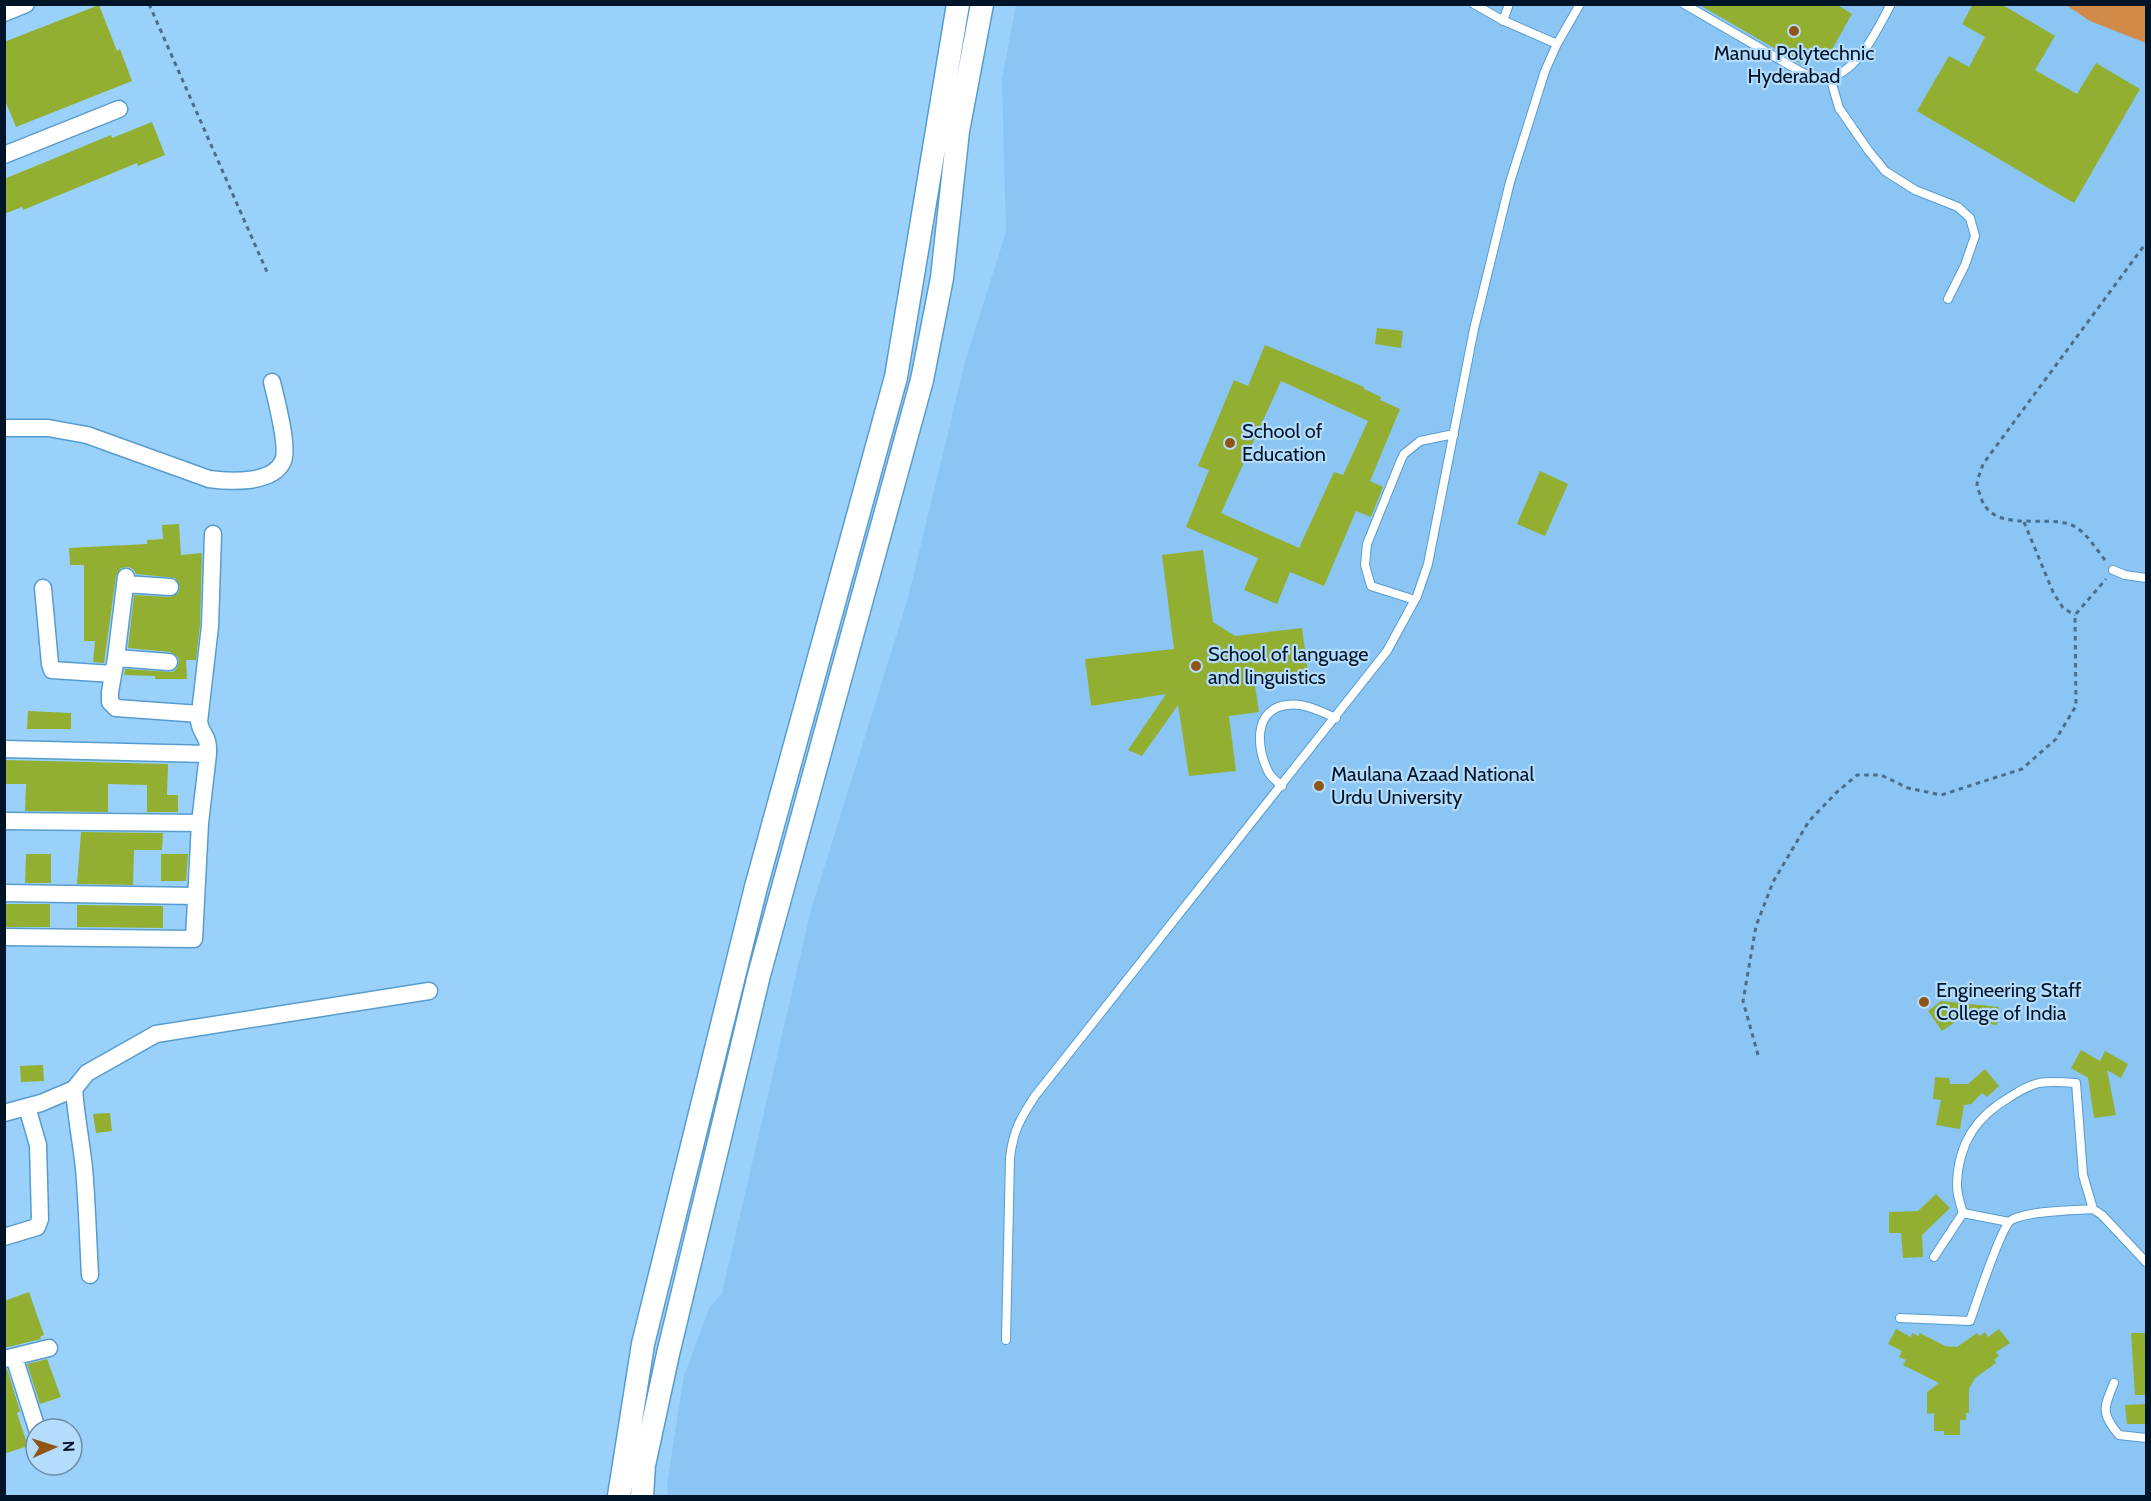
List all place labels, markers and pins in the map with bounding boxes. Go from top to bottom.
marker: Manuu Polytechnic Hyderabad [1787,24,1801,38]
place label: Manuu Polytechnic Hyderabad [1714,41,1874,88]
place label: School of Education [1242,419,1326,466]
marker: School of Education [1223,436,1237,450]
place label: School of language and linguistics [1208,642,1369,689]
marker: School of language and linguistics [1189,659,1203,673]
place label: Maulana Azaad National Urdu University [1331,762,1534,809]
marker: Maulana Azaad National Urdu University [1312,779,1326,793]
place label: Engineering Staff College of India [1936,978,2082,1025]
marker: Engineering Staff College of India [1917,995,1931,1009]

